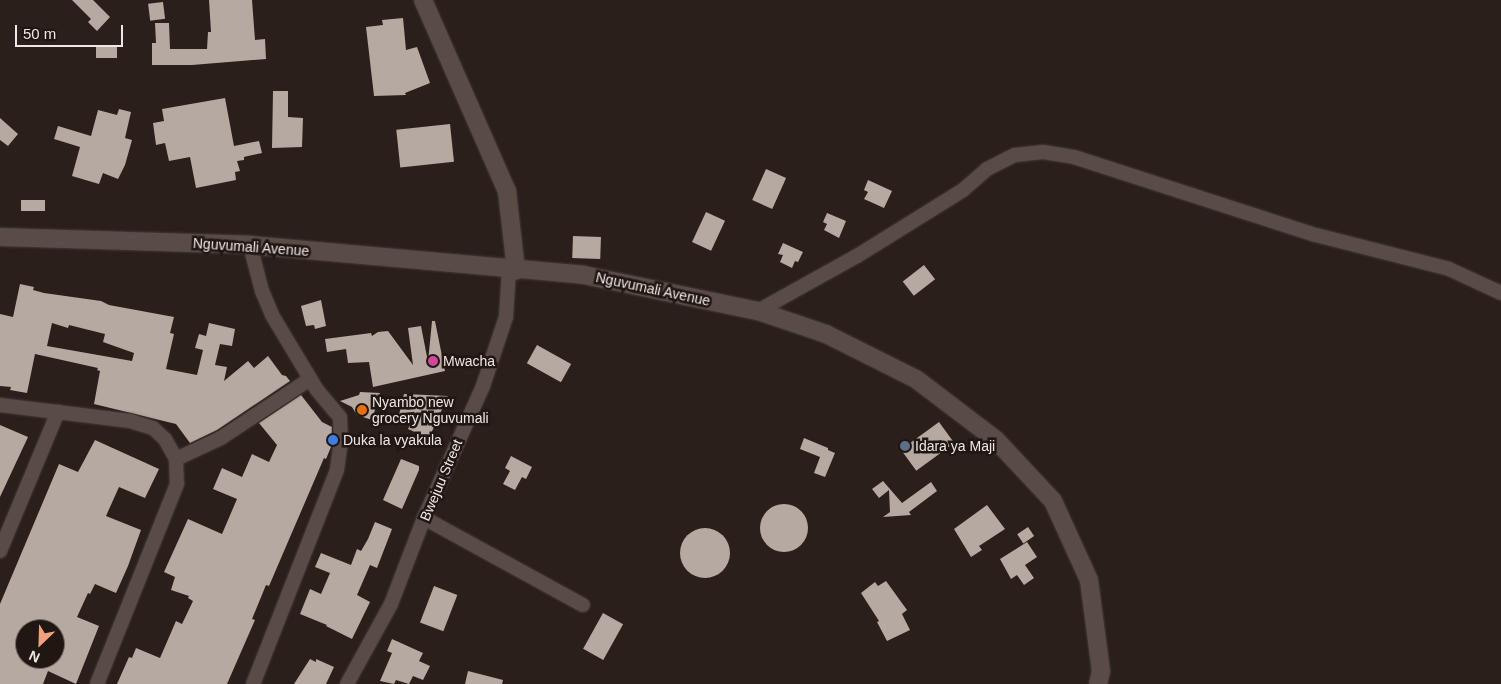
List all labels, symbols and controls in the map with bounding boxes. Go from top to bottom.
scale bar [18,15,125,47]
text: 50 m [23,25,56,42]
street label: Nguvumali Avenue [192,235,310,259]
street label: Nguvumali Avenue [594,269,712,309]
place label: Mwacha [443,353,495,369]
marker: Mwacha [427,355,439,367]
place label: Nyambo new grocery Nguvumali [372,394,489,427]
marker: Nyambo new grocery Nguvumali [356,404,368,416]
place label: Duka la vyakula [343,432,442,448]
marker: Duka la vyakula [327,434,339,446]
street label: Bwejuu Street [416,437,466,523]
place label: Idara ya Maji [915,438,995,454]
marker: Idara ya Maji [899,440,911,452]
north arrow [15,619,65,669]
text: N [26,647,42,666]

